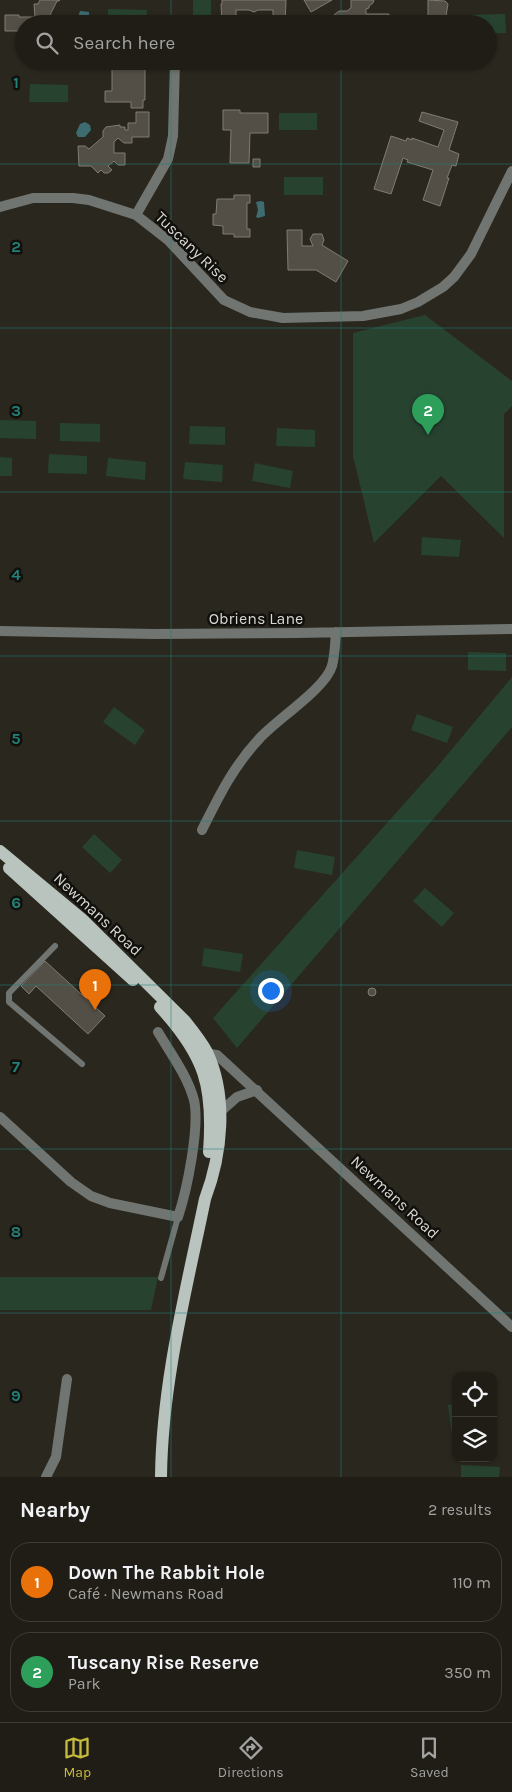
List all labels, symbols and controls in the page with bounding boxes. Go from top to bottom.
search box [15,15,497,70]
icon: search [33,29,61,57]
text: Search here [73,32,175,54]
text: 1 [13,73,19,92]
street label: Tuscany Rise [152,207,232,287]
text: 2 [11,237,21,256]
pin: 2 [412,394,444,435]
text: 3 [11,401,21,420]
text: 4 [11,565,21,584]
street label: Obriens Lane [209,609,303,628]
text: 5 [11,729,21,748]
street label: Newmans Road [50,868,146,960]
text: 6 [11,893,21,912]
pin: 1 [79,969,111,1010]
your location [258,978,284,1004]
text: 7 [12,1057,20,1076]
street label: Newmans Road [347,1151,443,1243]
text: 8 [11,1222,21,1241]
map controls [452,1372,497,1462]
button: locate [452,1372,497,1417]
text: 9 [11,1386,21,1405]
button: layers [452,1417,497,1462]
text: Nearby [20,1498,90,1522]
text: 2 results [428,1500,492,1519]
text: Down The Rabbit Hole [68,1562,265,1584]
text: 1 [34,1573,40,1592]
text: 110 m [452,1573,491,1592]
text: Café · Newmans Road [68,1584,224,1603]
text: Tuscany Rise Reserve [68,1652,259,1674]
text: 2 [32,1663,42,1682]
text: 350 m [444,1663,491,1682]
text: Park [68,1674,100,1693]
tab: Map [63,1734,91,1781]
tab: Directions [218,1734,284,1781]
tab: Saved [410,1734,449,1781]

